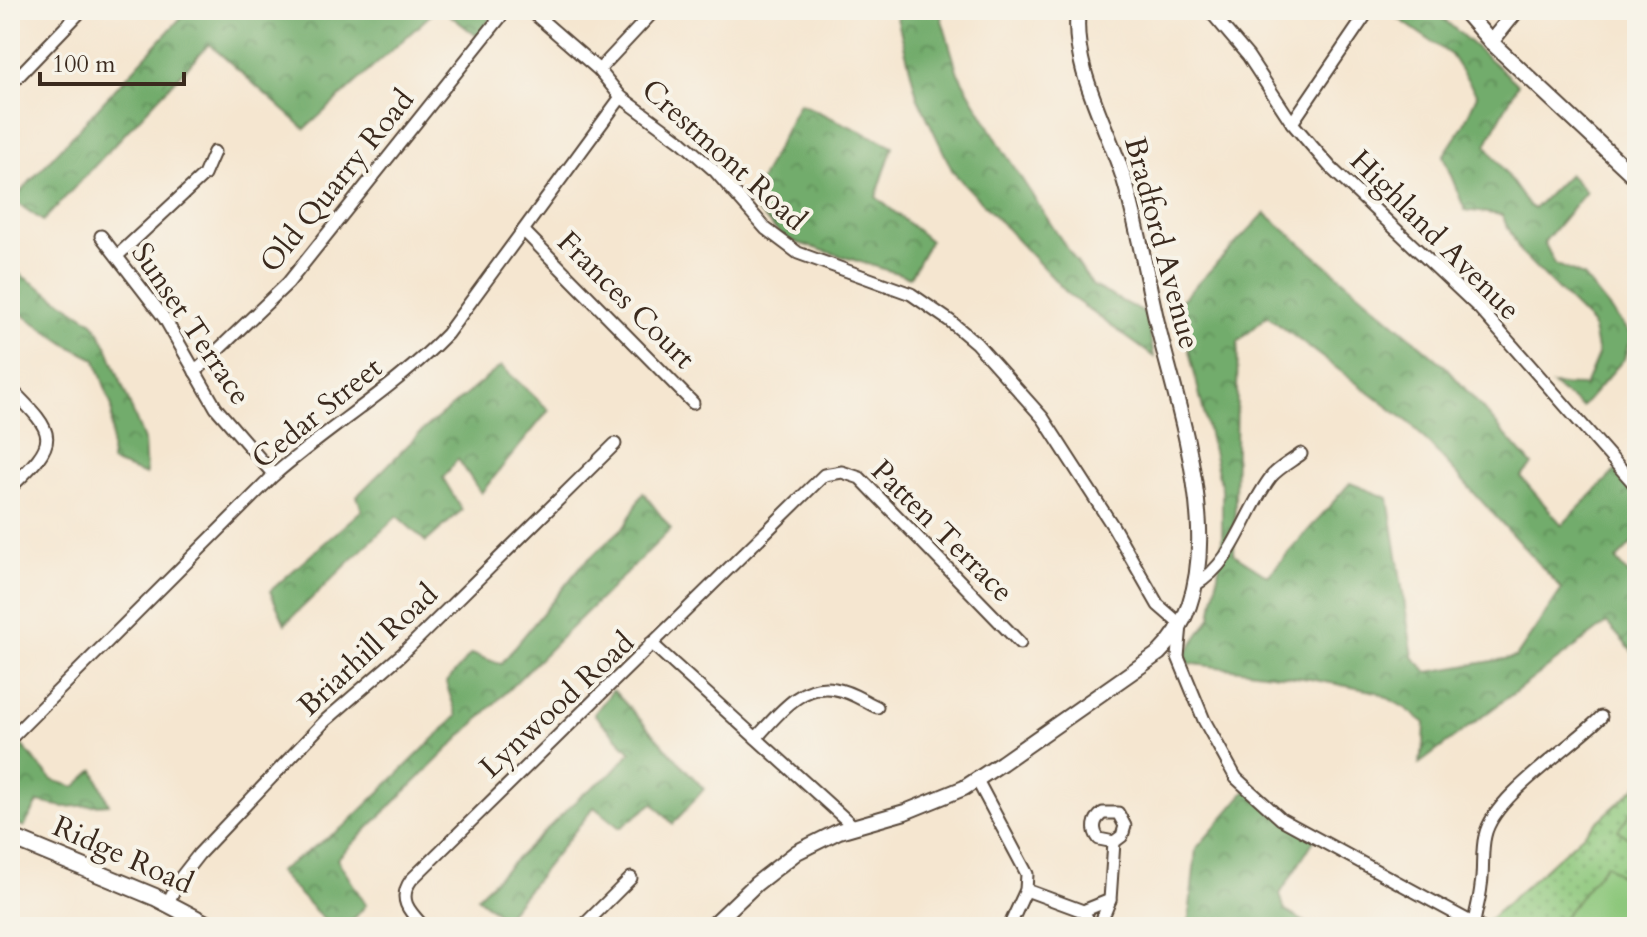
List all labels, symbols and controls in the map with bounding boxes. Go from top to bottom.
scale bar [40,36,184,86]
text: 100 m [52,48,116,81]
street label: Crestmont Road [633,70,815,240]
street label: Old Quarry Road [250,81,424,281]
street label: Bradford Avenue [1114,132,1210,354]
street label: Highland Avenue [1341,141,1529,329]
street label: Frances Court [548,222,704,378]
street label: Sunset Terrace [122,235,260,413]
street label: Cedar Street [243,347,391,478]
street label: Patten Terrace [862,451,1022,611]
street label: Briarhill Road [289,574,447,726]
street label: Lynwood Road [471,623,643,787]
street label: Ridge Road [46,806,200,904]

